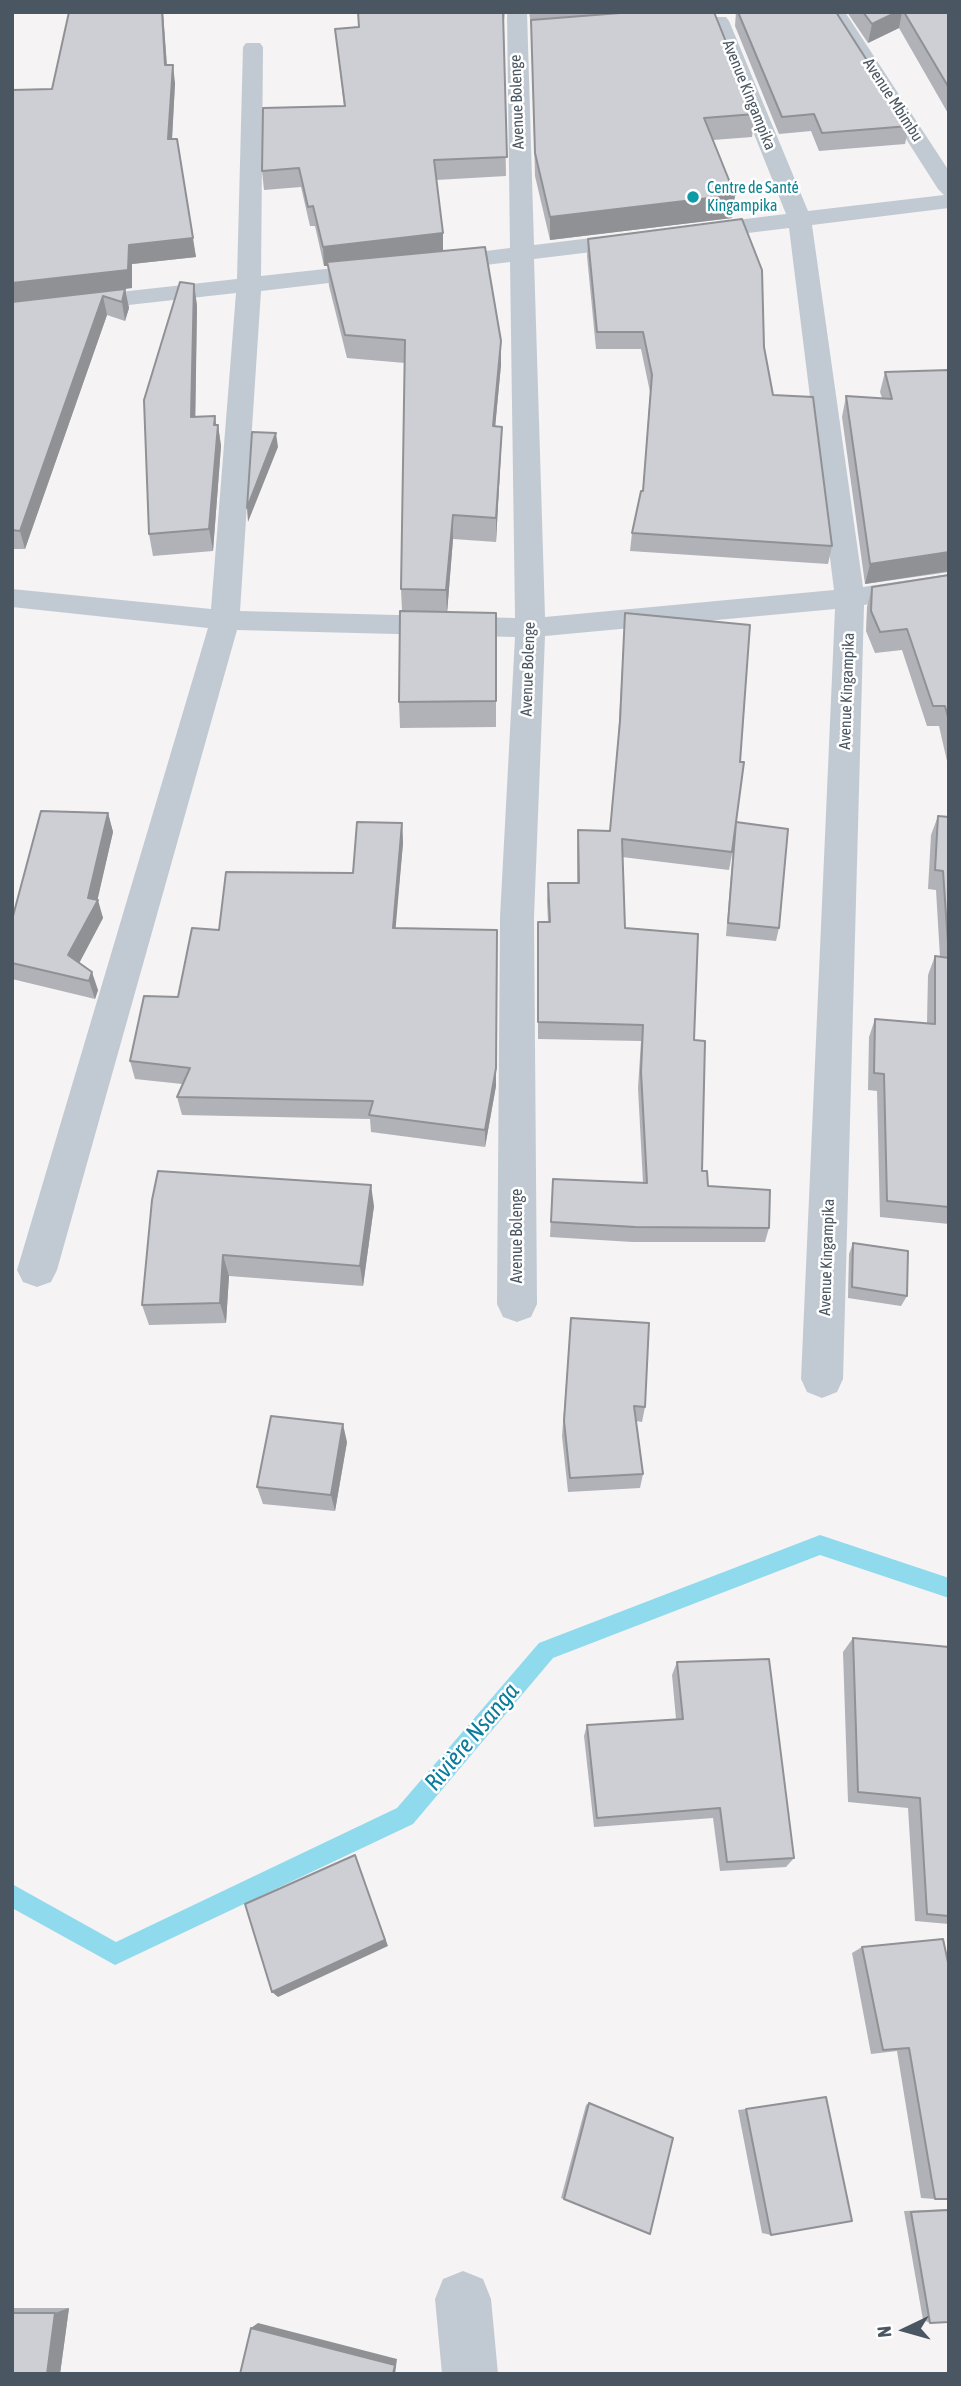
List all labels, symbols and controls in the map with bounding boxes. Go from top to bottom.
street label: Avenue Kingampika [718,37,780,153]
street label: Avenue Bolenge [506,54,528,150]
street label: Avenue Mbimbu [859,55,927,145]
place label: Centre de Santé Kingampika [707,178,799,216]
marker: Centre de Santé Kingampika [685,189,701,205]
street label: Avenue Bolenge [517,621,539,717]
street label: Avenue Kingampika [835,632,859,750]
street label: Avenue Bolenge [507,1189,527,1283]
street label: Avenue Kingampika [815,1198,839,1316]
water label: Rivière Nsanga [419,1677,525,1797]
north arrow [870,2295,940,2365]
text: N [873,2325,896,2338]

